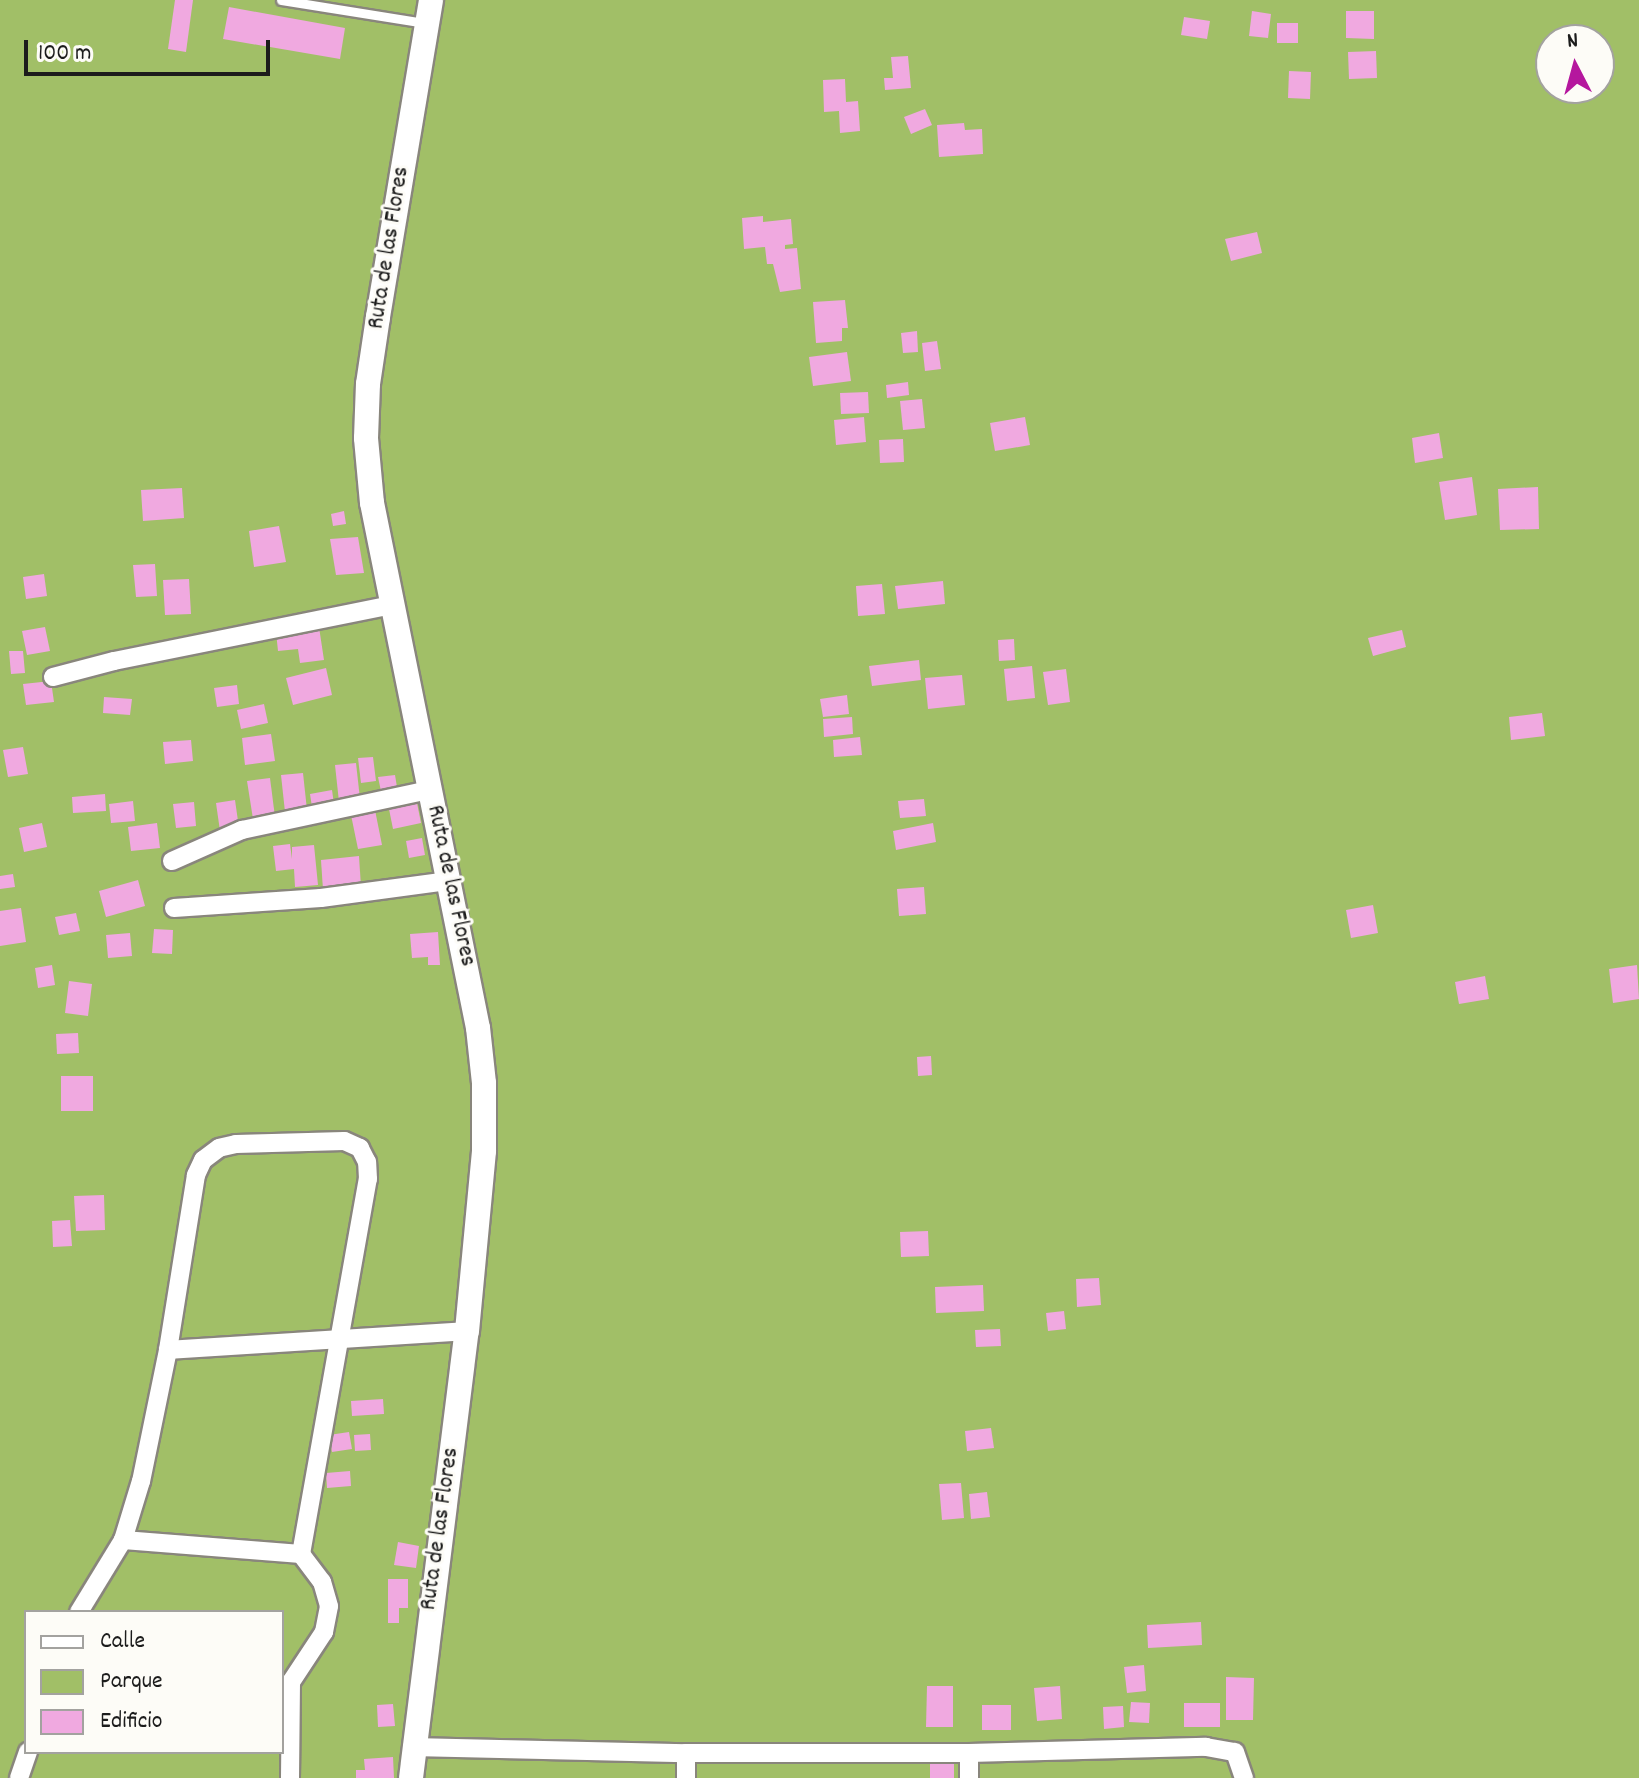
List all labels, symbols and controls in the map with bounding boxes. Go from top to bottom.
scale bar [28,24,274,74]
north arrow [1535,24,1615,104]
text: N [1566,26,1580,58]
text: 100 m [38,37,91,71]
street label: Ruta de las Flores [363,165,417,331]
street label: Ruta de las Flores [419,803,481,969]
street label: Ruta de las Flores [415,1446,467,1612]
legend [24,1610,284,1754]
text: Calle [100,1625,145,1659]
text: Parque [100,1665,163,1699]
text: Edificio [100,1705,162,1739]

